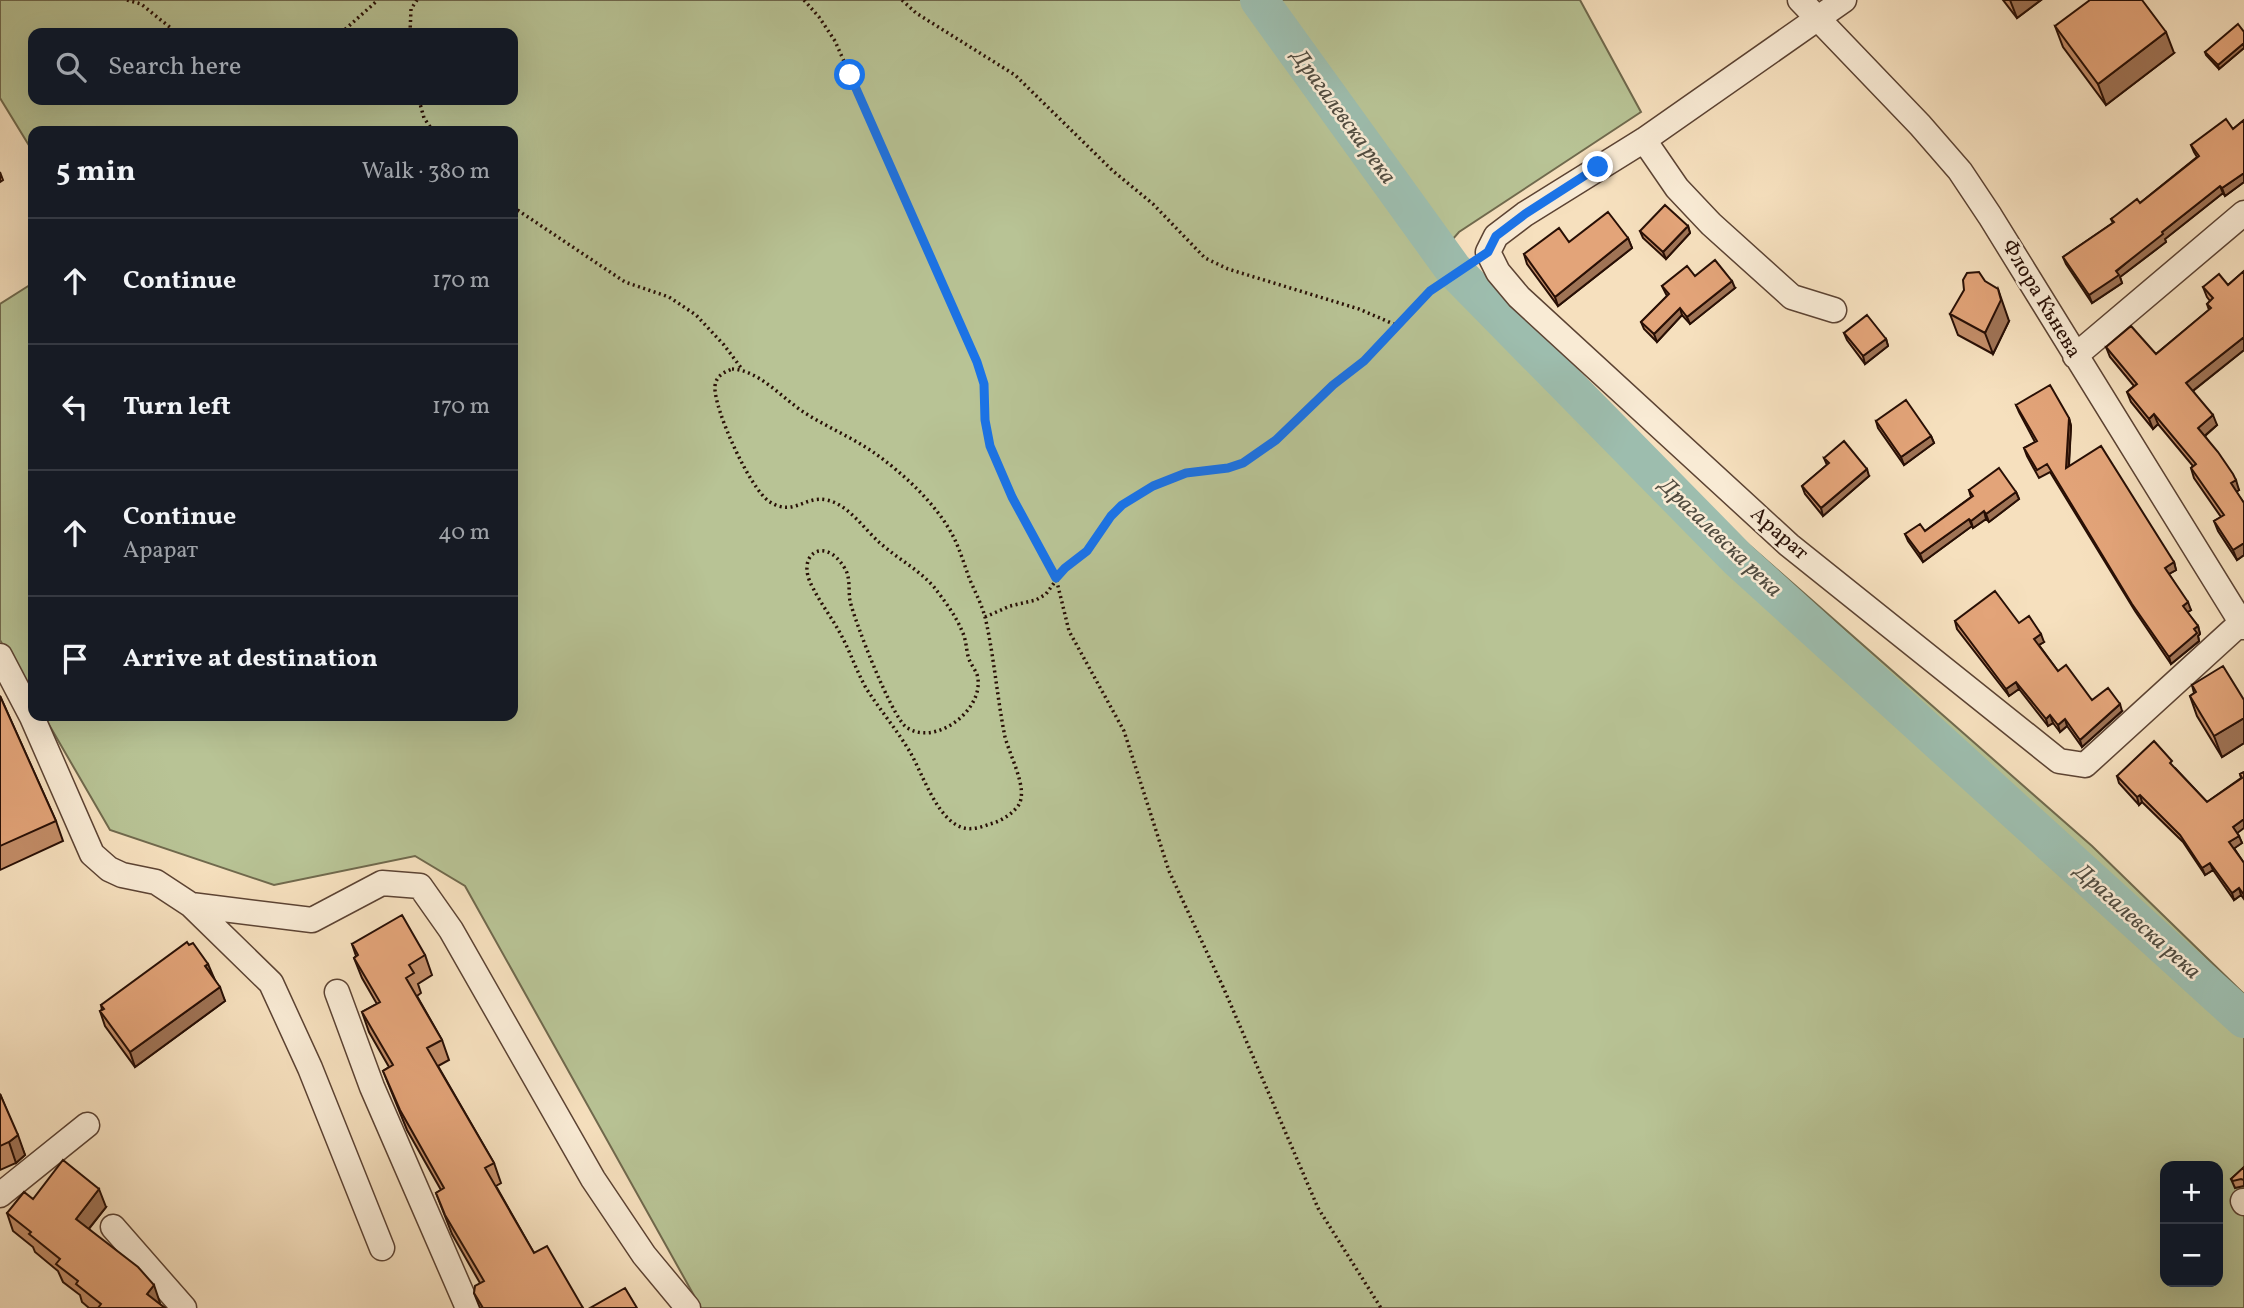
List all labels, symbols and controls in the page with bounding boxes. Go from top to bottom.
search box [28,28,518,105]
water label: Драгалевска река [1282,41,1403,191]
icon: search [52,48,90,86]
text: Search here [108,49,241,85]
route start [834,59,865,90]
text: 5 min [56,151,136,193]
route end [1582,151,1613,182]
text: Walk · 380 m [362,156,490,188]
street label: Флора Кънева [1994,234,2088,364]
icon: ahead [56,262,94,300]
text: Continue [123,263,236,299]
text: 170 m [432,265,490,297]
icon: left [56,388,94,426]
text: Turn left [123,389,231,425]
text: 170 m [432,391,490,423]
water label: Драгалевска река [1650,469,1789,605]
text: Continue [123,499,236,535]
street label: Арарат [1744,501,1815,568]
icon: ahead [56,514,94,552]
text: 40 m [438,517,490,549]
text: Арарат [123,535,198,567]
icon: arrive [56,640,94,678]
text: Arrive at destination [123,641,378,677]
water label: Драгалевска река [2065,855,2207,988]
map controls [2160,1161,2223,1287]
button: + [2160,1161,2223,1224]
button: − [2160,1224,2223,1287]

